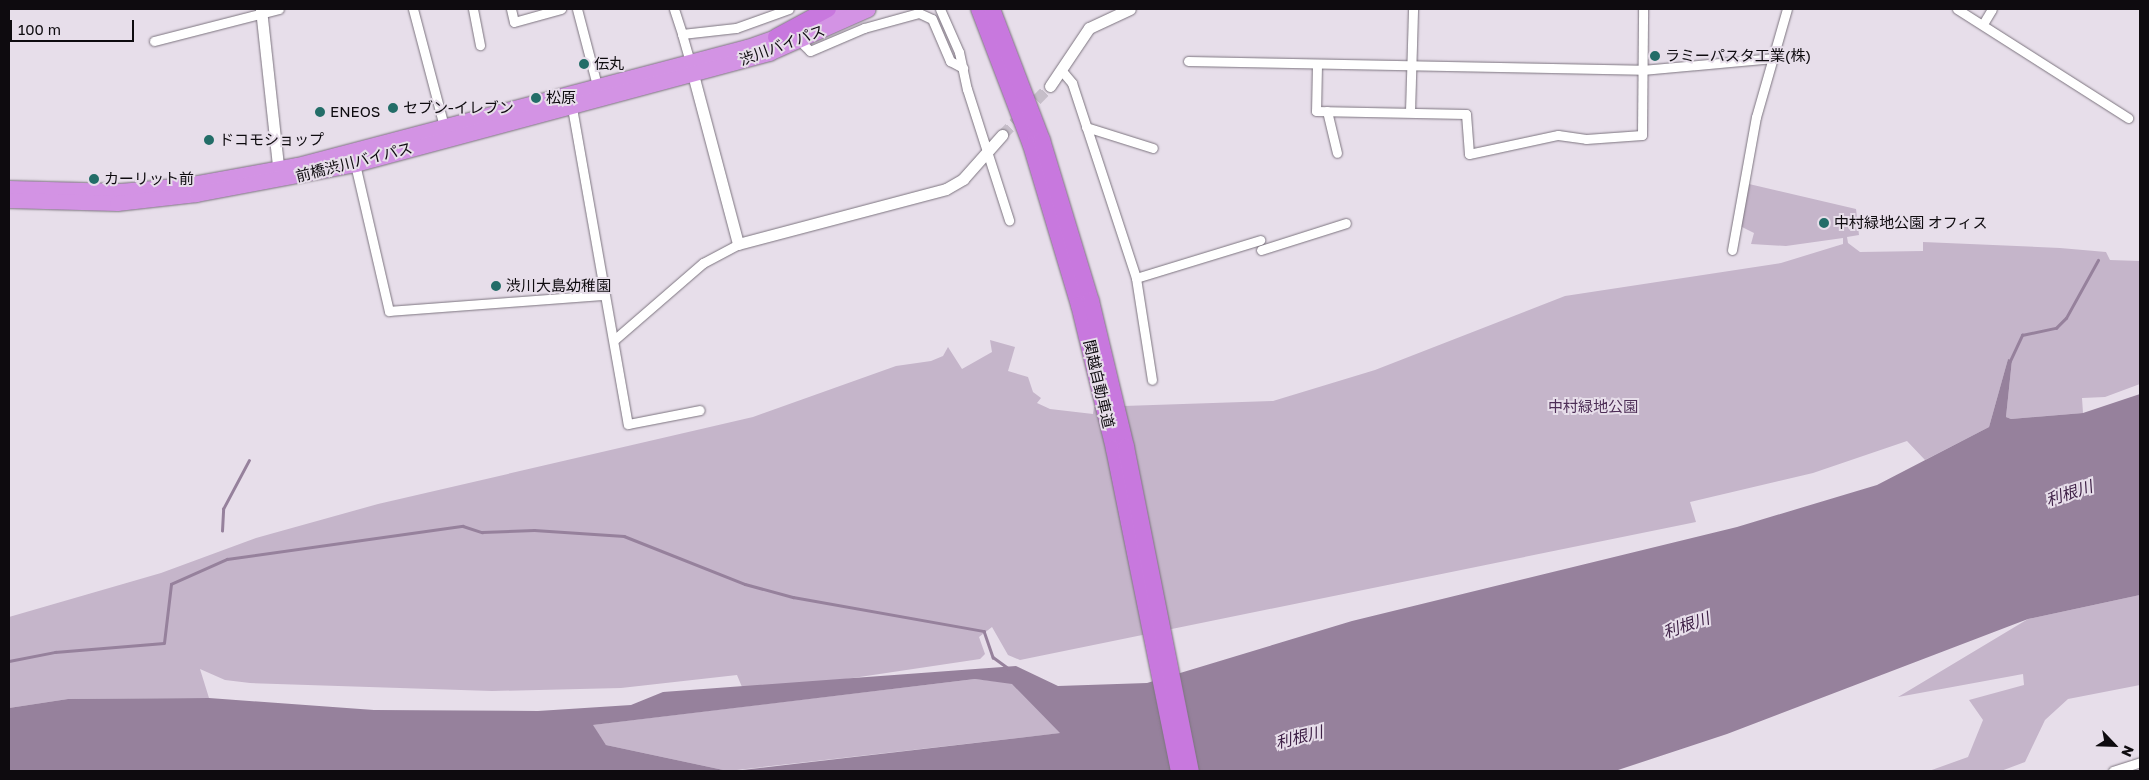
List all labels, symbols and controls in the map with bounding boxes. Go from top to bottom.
scale bar [12,10,136,42]
text: 100 m [18,20,61,38]
street label: 渋川バイパス [737,21,827,69]
place label: ラミーパスタ工業(株) [1665,47,1811,65]
marker: ラミーパスタ工業(株) [1649,50,1661,62]
place label: 伝丸 [594,55,624,73]
marker: 伝丸 [578,58,590,70]
place label: 松原 [546,89,576,107]
marker: 松原 [530,92,542,104]
place label: セブン-イレブン [403,99,514,117]
marker: セブン-イレブン [387,102,399,114]
place label: ENEOS [330,103,380,121]
marker: ENEOS [314,106,326,118]
place label: ドコモショップ [219,131,324,149]
marker: ドコモショップ [203,134,215,146]
street label: 前橋渋川バイパス [294,139,414,185]
place label: カーリット前 [104,170,194,188]
marker: カーリット前 [88,173,100,185]
place label: 中村緑地公園 オフィス [1834,214,1988,232]
marker: 中村緑地公園 オフィス [1818,217,1830,229]
place label: 渋川大島幼稚園 [506,277,611,295]
marker: 渋川大島幼稚園 [490,280,502,292]
street label: 関越自動車道 [1080,338,1118,430]
park label: 中村緑地公園 [1548,398,1638,416]
water label: 利根川 [2043,476,2095,510]
water label: 利根川 [1660,608,1712,642]
north arrow [2089,720,2139,770]
water label: 利根川 [1273,722,1325,752]
text: N [2118,743,2138,760]

